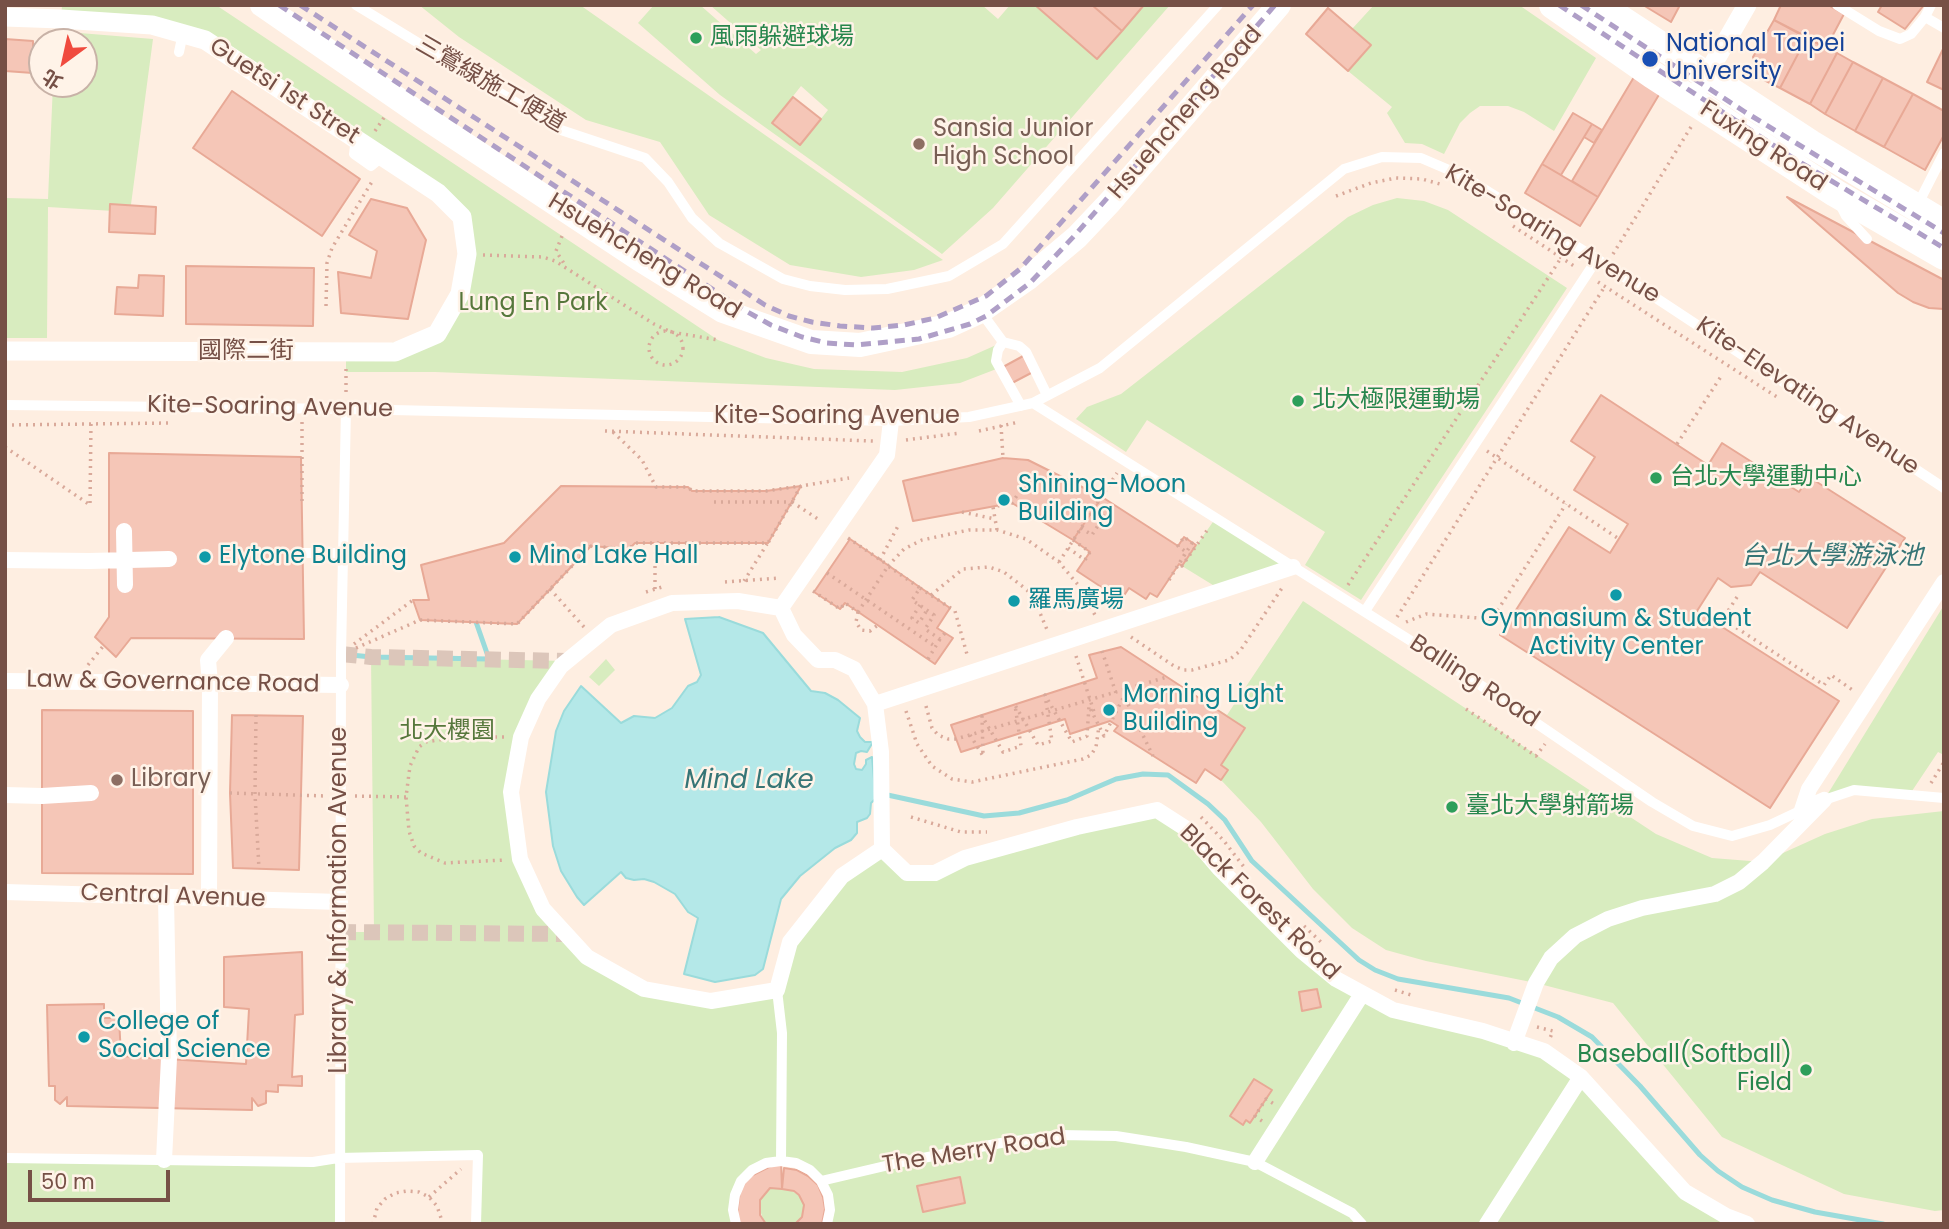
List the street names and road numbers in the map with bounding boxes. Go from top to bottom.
street label: Hsuehcheng Road [1103,21,1269,205]
street label: 三鶯線施工便道 [410,31,570,139]
street label: Guetsi 1st Stret [204,33,364,151]
street label: Fuxing Road [1694,95,1832,199]
street label: Kite-Soaring Avenue [1439,159,1665,311]
street label: Hsuehcheng Road [542,188,746,326]
street label: Kite-Elevating Avenue [1690,312,1924,482]
street label: 國際二街 [198,338,294,366]
street label: Kite-Soaring Avenue [147,391,393,425]
street label: Kite-Soaring Avenue [714,403,960,431]
street label: Balling Road [1404,629,1544,735]
street label: Law & Governance Road [26,666,320,700]
street label: Library & Information Avenue [326,727,354,1073]
street label: Black Forest Road [1173,819,1345,987]
street label: Central Avenue [80,879,266,915]
street label: The Merry Road [880,1123,1068,1181]

